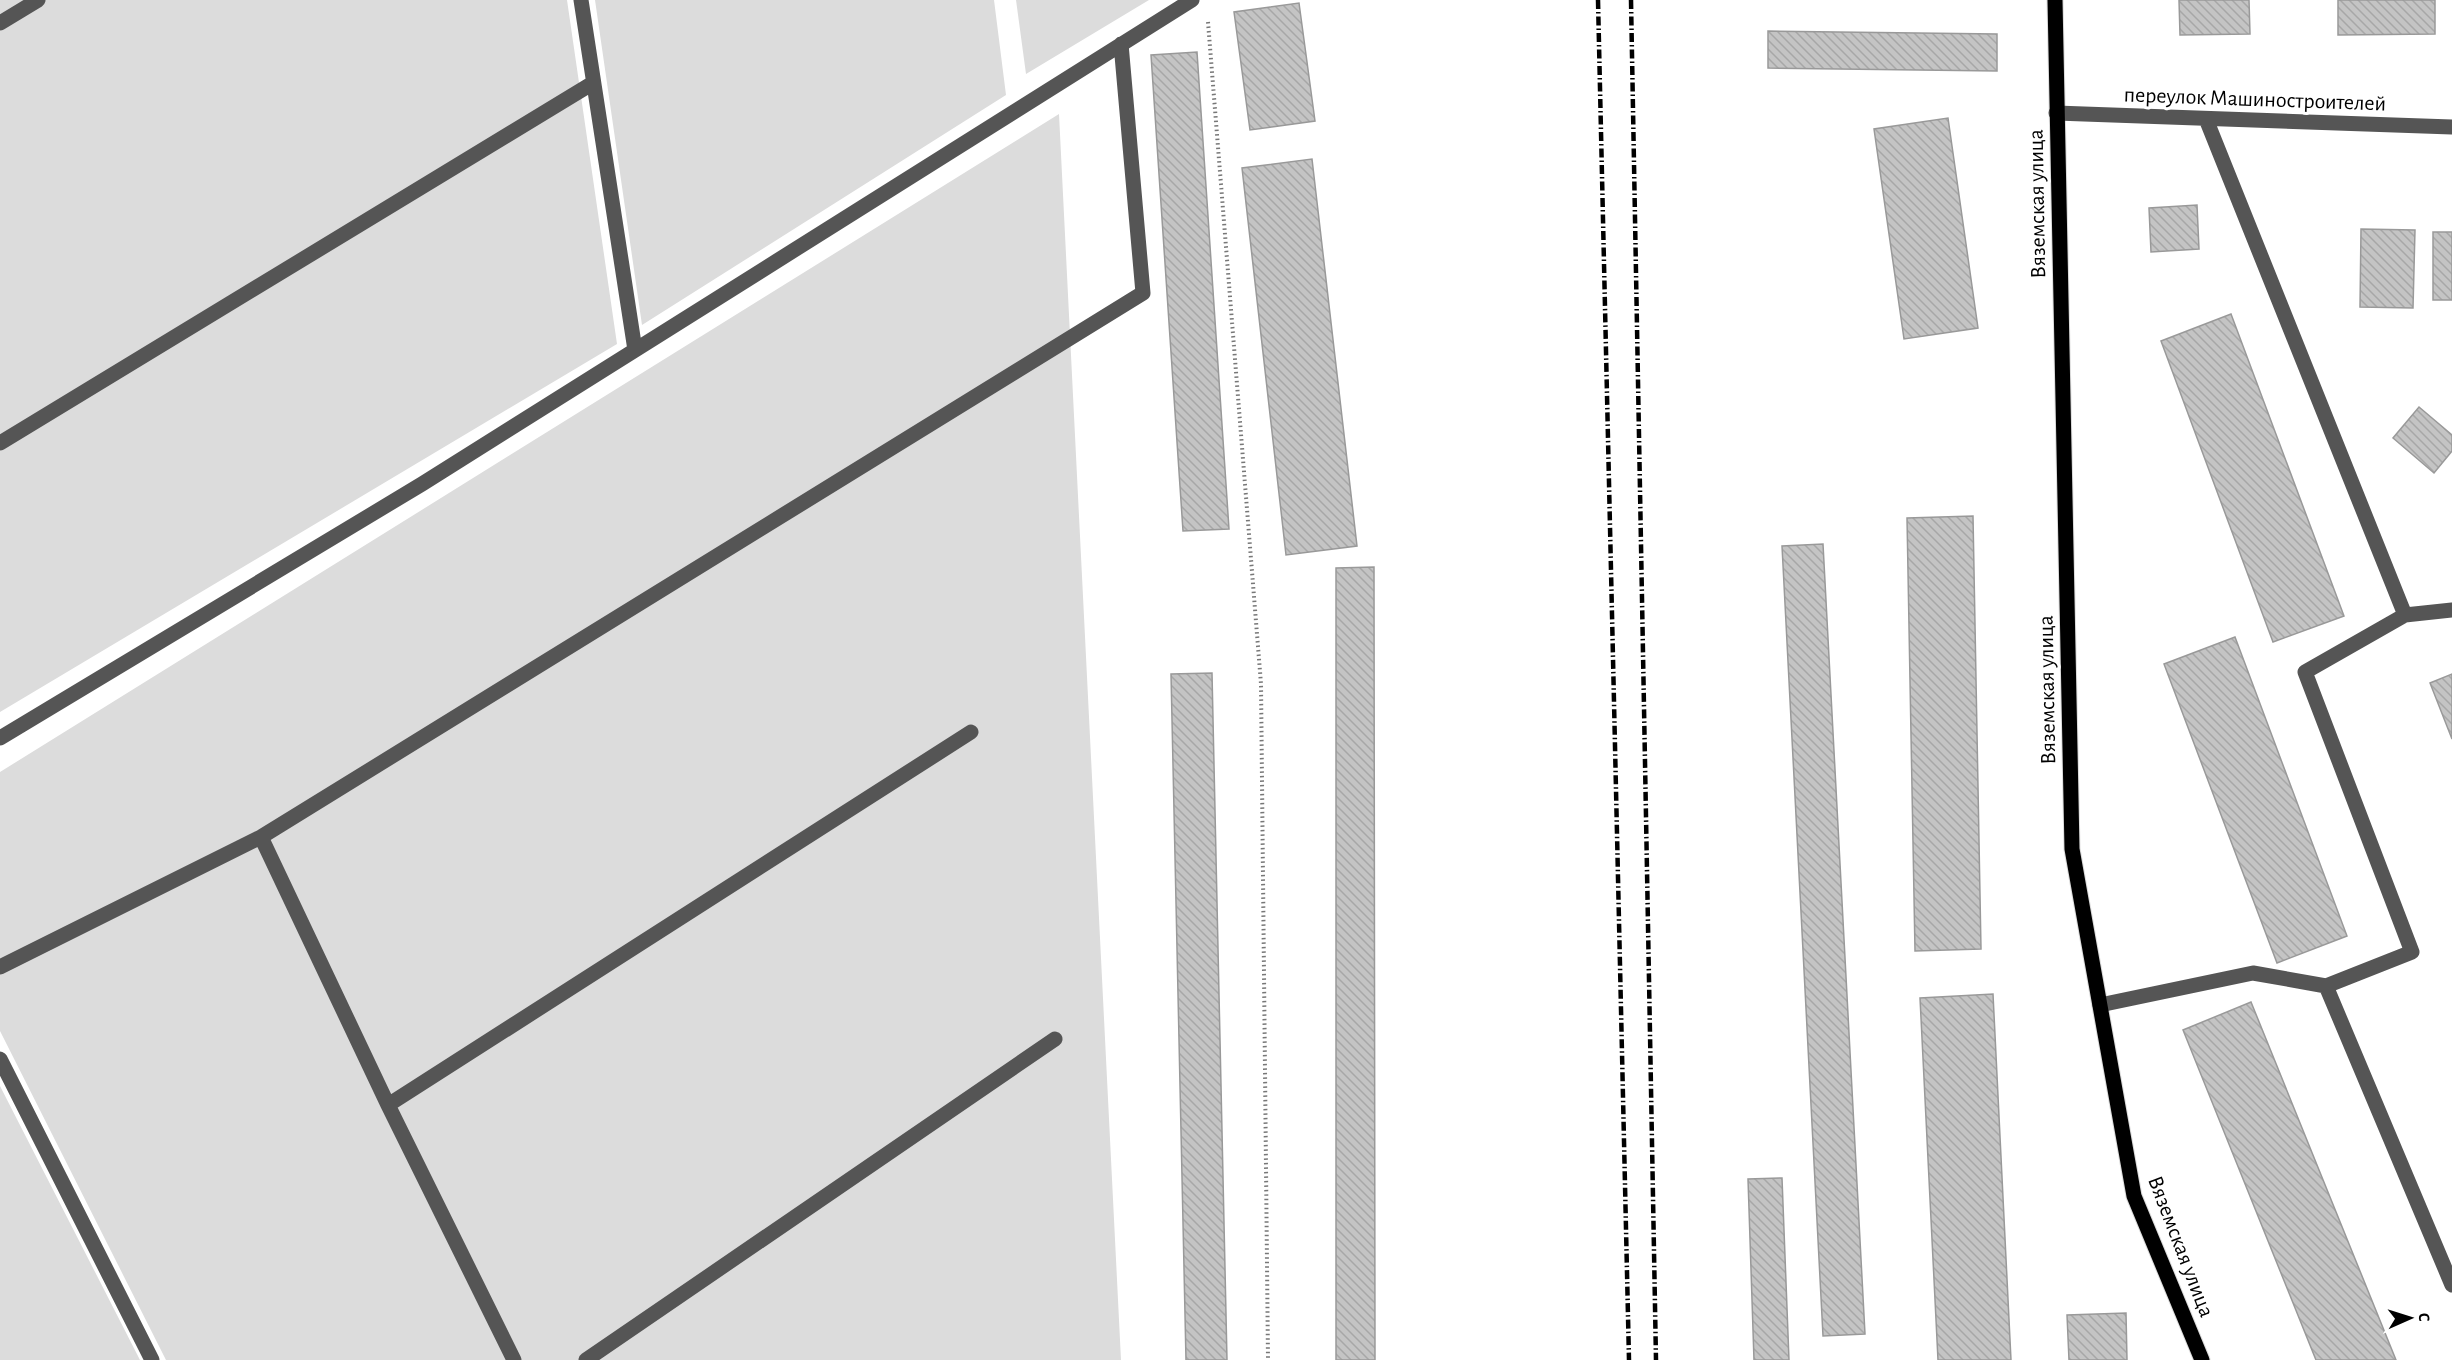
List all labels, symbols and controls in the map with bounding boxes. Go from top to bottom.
street label: переулок Машиностроителей [2123,83,2387,115]
street label: Вяземская улица [2025,129,2049,279]
street label: Вяземская улица [2035,615,2059,765]
street label: Вяземская улица [2144,1173,2218,1320]
north arrow [2380,1288,2440,1348]
text: С [2416,1312,2432,1322]

